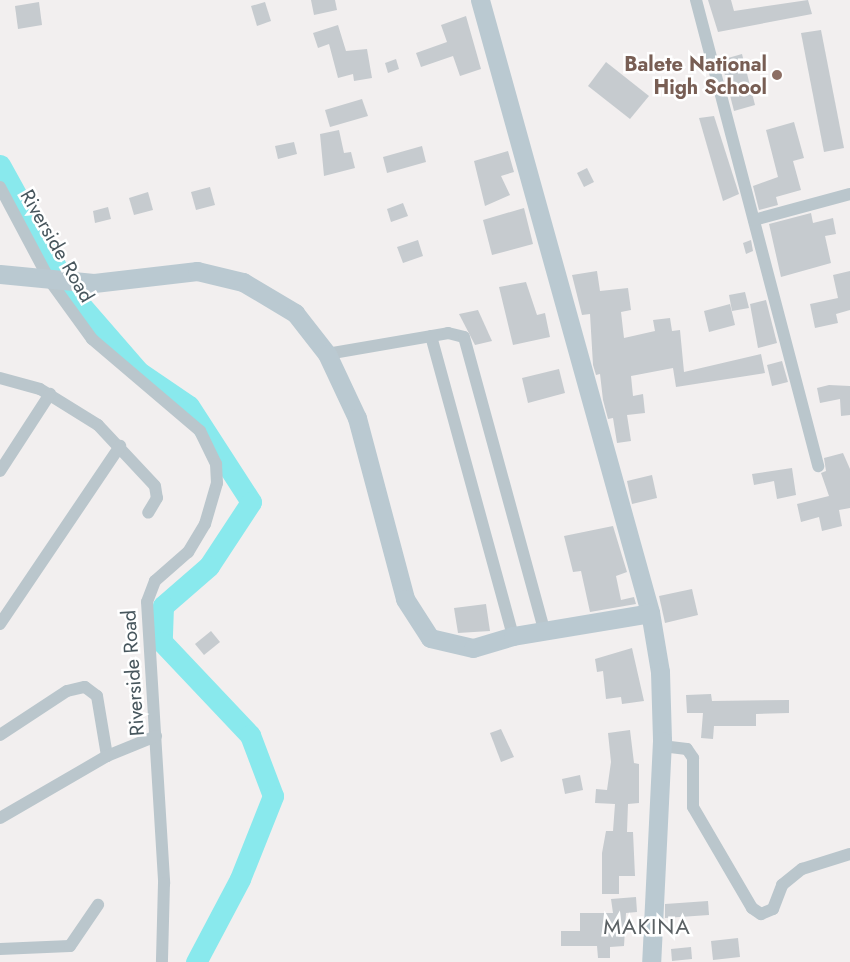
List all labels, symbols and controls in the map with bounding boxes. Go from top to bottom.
place label: Balete National High School [624,52,767,99]
marker: Balete National High School [771,69,783,81]
street label: Riverside Road [15,185,99,307]
street label: Riverside Road [117,609,149,737]
district label: MAKINA [602,914,692,940]

